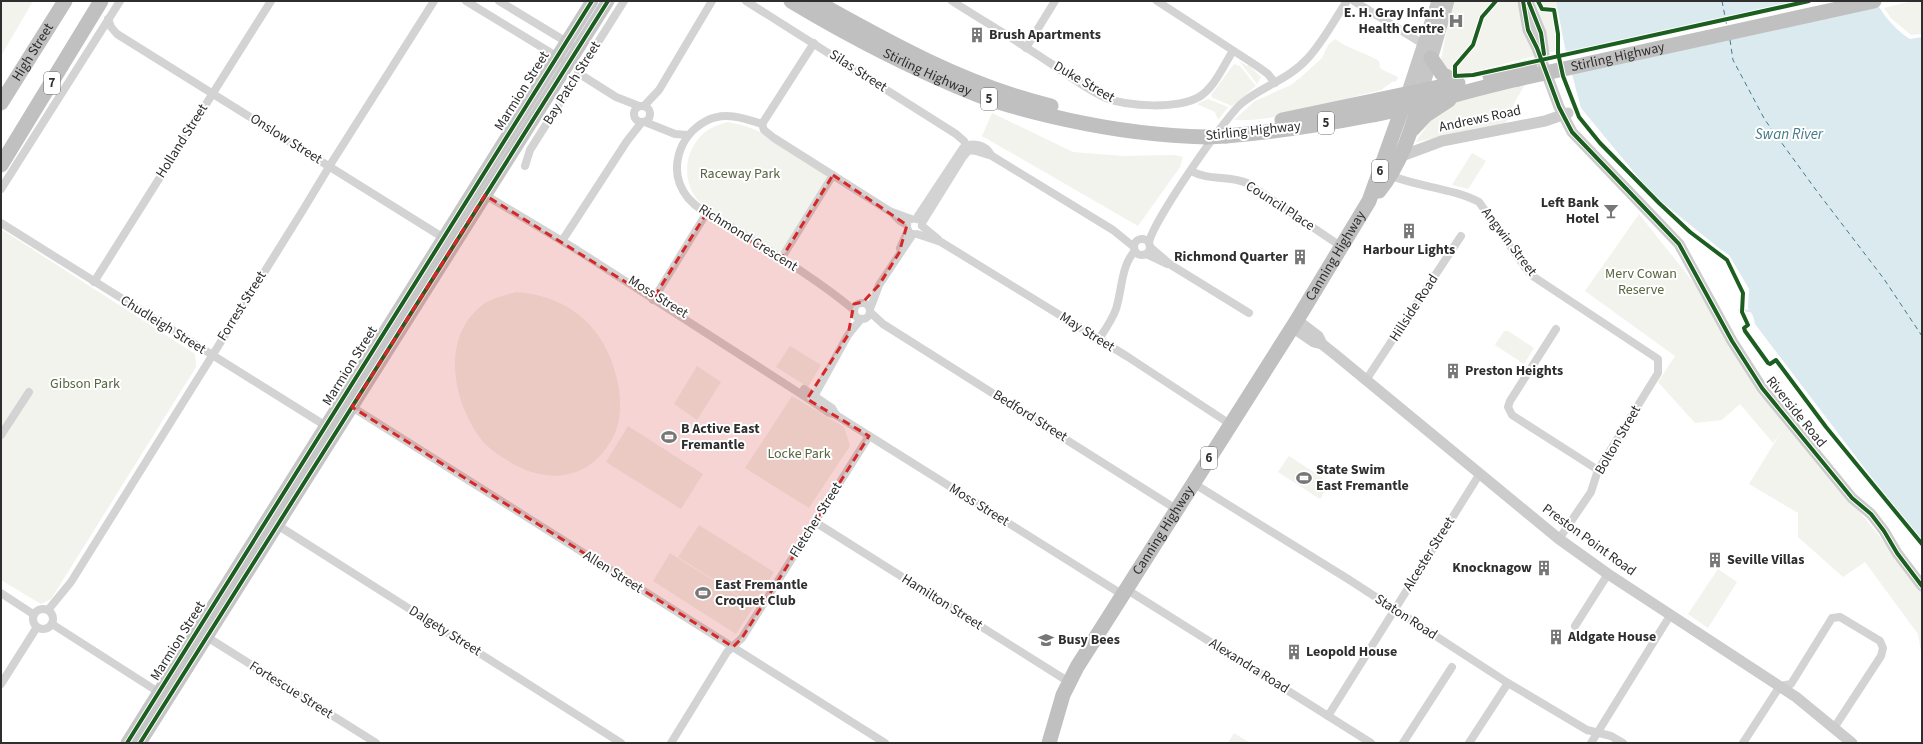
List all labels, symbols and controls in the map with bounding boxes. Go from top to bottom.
place label: E. H. Gray Infant Health Centre [1344,3,1445,39]
hospital icon: E. H. Gray Infant Health Centre [1447,12,1465,30]
street label: High Street [7,19,59,85]
place label: Brush Apartments [989,25,1101,45]
building icon: Brush Apartments [968,26,986,44]
street label: Bay Patch Street [538,37,606,129]
street label: Stirling Highway [1569,37,1667,77]
street label: Stirling Highway [879,43,975,102]
street label: Silas Street [825,45,891,97]
street label: Marmion Street [490,47,555,135]
street label: Duke Street [1050,56,1119,108]
road number: 7 [44,72,60,94]
road number: 5 [981,88,997,110]
street label: Holland Street [151,100,213,182]
street label: Andrews Road [1437,101,1523,137]
street label: Onslow Street [246,109,326,169]
road number: 5 [1318,112,1334,134]
street label: Stirling Highway [1204,116,1302,146]
water label: Swan River [1755,124,1824,145]
road number: 6 [1372,160,1388,182]
park label: Raceway Park [700,164,780,184]
street label: Council Place [1242,176,1318,236]
place label: Left Bank Hotel [1541,193,1599,229]
street label: Richmond Crescent [694,199,802,277]
bar icon: Left Bank Hotel [1602,202,1620,220]
street label: Angwin Street [1477,204,1542,281]
street label: Canning Highway [1301,207,1371,305]
building icon: Harbour Lights [1400,222,1418,240]
place label: Harbour Lights [1363,240,1455,260]
place label: Richmond Quarter [1174,247,1288,267]
building icon: Richmond Quarter [1291,248,1309,266]
park label: Merv Cowan Reserve [1605,264,1677,300]
street label: Forrest Street [213,267,272,345]
street label: Hillside Road [1385,270,1443,346]
street label: Moss Street [624,271,692,323]
street label: Chudleigh Street [116,291,210,359]
street label: May Street [1056,307,1119,357]
street label: Marmion Street [318,322,383,410]
place label: Preston Heights [1465,361,1563,381]
building icon: Preston Heights [1444,362,1462,380]
street label: Riverside Road [1761,372,1831,452]
park label: Gibson Park [50,374,120,394]
street label: Bedford Street [989,385,1071,447]
street label: Bolton Street [1590,401,1646,478]
place label: B Active East Fremantle [681,419,760,455]
sports icon: B Active East Fremantle [660,428,678,446]
park label: Locke Park [767,444,831,464]
road number: 6 [1201,447,1217,469]
place label: State Swim East Fremantle [1316,460,1409,496]
sports icon: State Swim East Fremantle [1295,469,1313,487]
street label: Fletcher Street [785,478,847,562]
street label: Moss Street [945,479,1013,531]
street label: Canning Highway [1128,482,1200,579]
street label: Preston Point Road [1538,499,1640,581]
street label: Alcester Street [1398,513,1460,595]
street label: Allen Street [579,546,647,598]
place label: Seville Villas [1727,550,1804,570]
building icon: Seville Villas [1706,551,1724,569]
place label: Knocknagow [1452,558,1532,578]
building icon: Knocknagow [1535,559,1553,577]
street label: Hamilton Street [897,569,987,635]
place label: East Fremantle Croquet Club [715,575,808,611]
sports icon: East Fremantle Croquet Club [694,584,712,602]
street label: Staton Road [1371,589,1441,645]
street label: Marmion Street [146,597,211,685]
street label: Dalgety Street [405,601,485,661]
place label: Aldgate House [1567,627,1656,647]
building icon: Aldgate House [1547,628,1565,646]
place label: Busy Bees [1058,630,1120,650]
school or university icon: Busy Bees [1037,631,1055,649]
street label: Alexandra Road [1205,633,1293,699]
place label: Leopold House [1306,642,1397,662]
building icon: Leopold House [1285,643,1303,661]
street label: Fortescue Street [245,656,337,724]

